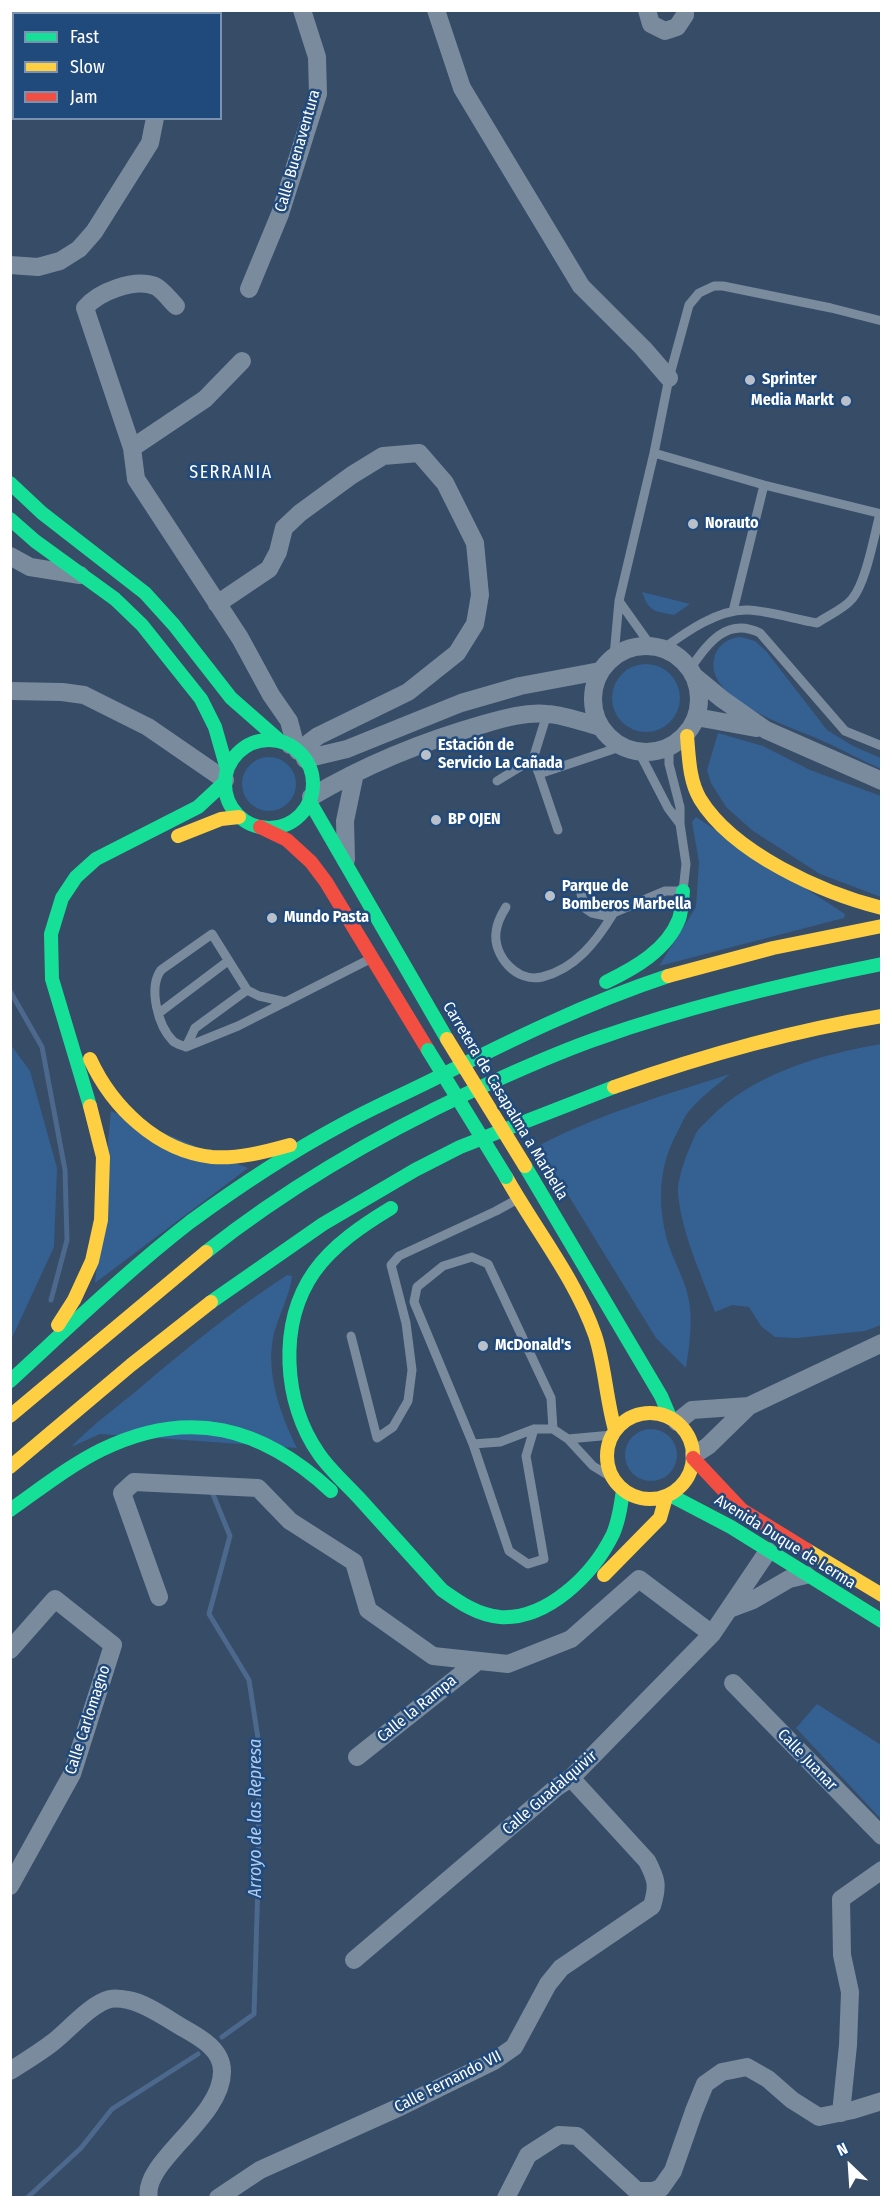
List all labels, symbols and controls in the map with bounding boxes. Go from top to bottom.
legend [12,12,222,120]
text: Fast [70,26,99,48]
text: Slow [70,56,105,78]
text: Jam [70,86,98,108]
street label: Calle Buenaventura [271,87,325,215]
place label: Sprinter [762,370,817,390]
marker: Sprinter [743,373,757,387]
place label: Media Markt [751,391,834,411]
marker: Media Markt [839,394,853,408]
district label: SERRANIA [189,462,273,484]
place label: Norauto [705,514,759,534]
marker: Norauto [686,517,700,531]
place label: Estación de Servicio La Cañada [438,736,563,774]
marker: Estación de Servicio La Cañada [419,748,433,762]
place label: BP OJEN [448,810,501,830]
marker: BP OJEN [429,813,443,827]
place label: Parque de Bomberos Marbella [562,877,692,915]
marker: Parque de Bomberos Marbella [543,889,557,903]
place label: Mundo Pasta [284,908,369,928]
marker: Mundo Pasta [265,911,279,925]
street label: Carretera de Casapalma a Marbella [438,998,572,1204]
place label: McDonald's [495,1336,571,1356]
marker: McDonald's [476,1339,490,1353]
street label: Avenida Duque de Lerma [711,1491,859,1593]
street label: Calle Carlomagno [61,1663,115,1777]
street label: Calle la Rampa [374,1671,460,1747]
street label: Calle Juanar [773,1725,841,1795]
water label: Arroyo de las Represa [245,1739,267,1897]
street label: Calle Guadalquivir [499,1747,601,1839]
street label: Calle Fernando VII [391,2047,505,2117]
north arrow [820,2136,880,2196]
text: N [834,2139,851,2160]

